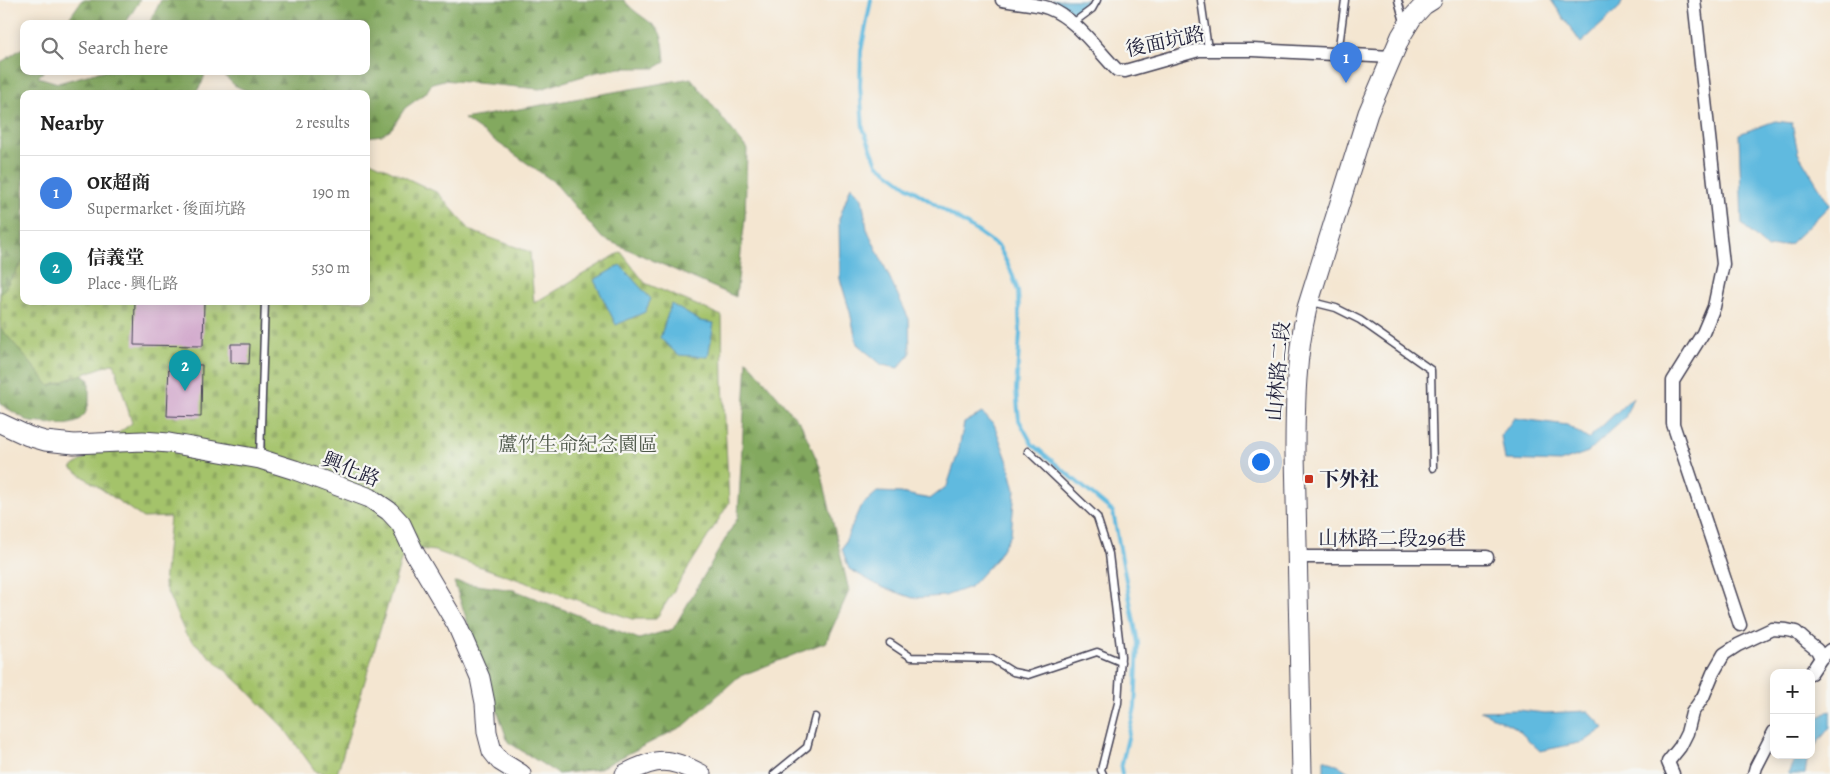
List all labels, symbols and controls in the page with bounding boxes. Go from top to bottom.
search box [20,20,370,75]
street label: 後面坑路 [1123,20,1207,63]
icon: search [38,34,66,62]
text: Search here [78,35,168,61]
pin: 1 [1330,42,1362,83]
text: Nearby [40,109,103,137]
text: 2 results [295,112,350,134]
text: OK超商 [87,170,150,196]
text: 1 [53,182,59,204]
text: 190 m [312,182,350,204]
text: Supermarket · 後面坑路 [87,198,246,220]
text: 信義堂 [87,245,144,271]
text: 2 [52,257,60,279]
text: 530 m [311,257,350,279]
text: Place · 興化路 [87,273,178,295]
street label: 山林路二段 [1261,320,1296,422]
pin: 2 [169,350,201,391]
park label: 蘆竹生命紀念園區 [498,431,658,458]
street label: 興化路 [318,446,384,493]
your location [1248,449,1274,475]
place label: 下外社 [1319,466,1379,493]
marker: 下外社 [1303,473,1315,485]
street label: 山林路二段296巷 [1318,525,1466,552]
map controls [1770,669,1815,759]
button: + [1770,669,1815,714]
button: − [1770,714,1815,759]

